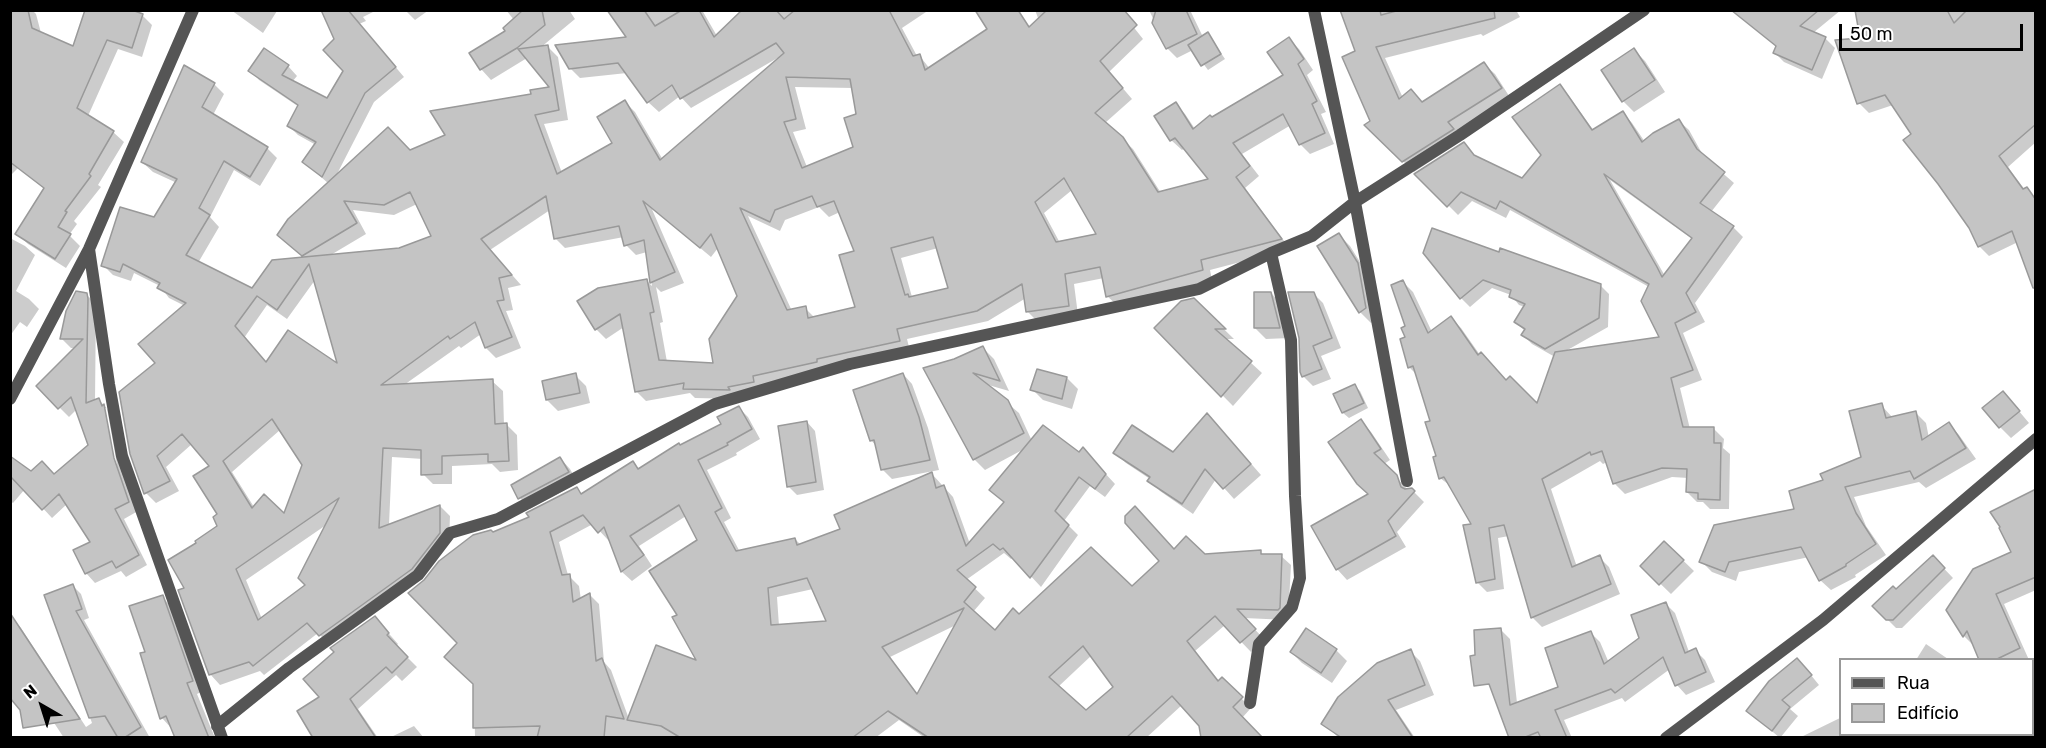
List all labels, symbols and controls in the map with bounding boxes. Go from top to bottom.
scale bar [1842,12,2026,50]
text: 50 m [1850,23,1893,45]
legend [1839,658,2034,736]
text: Rua [1897,672,1930,694]
north arrow [12,676,72,736]
text: N [20,681,41,703]
text: Edifício [1897,702,1959,724]

